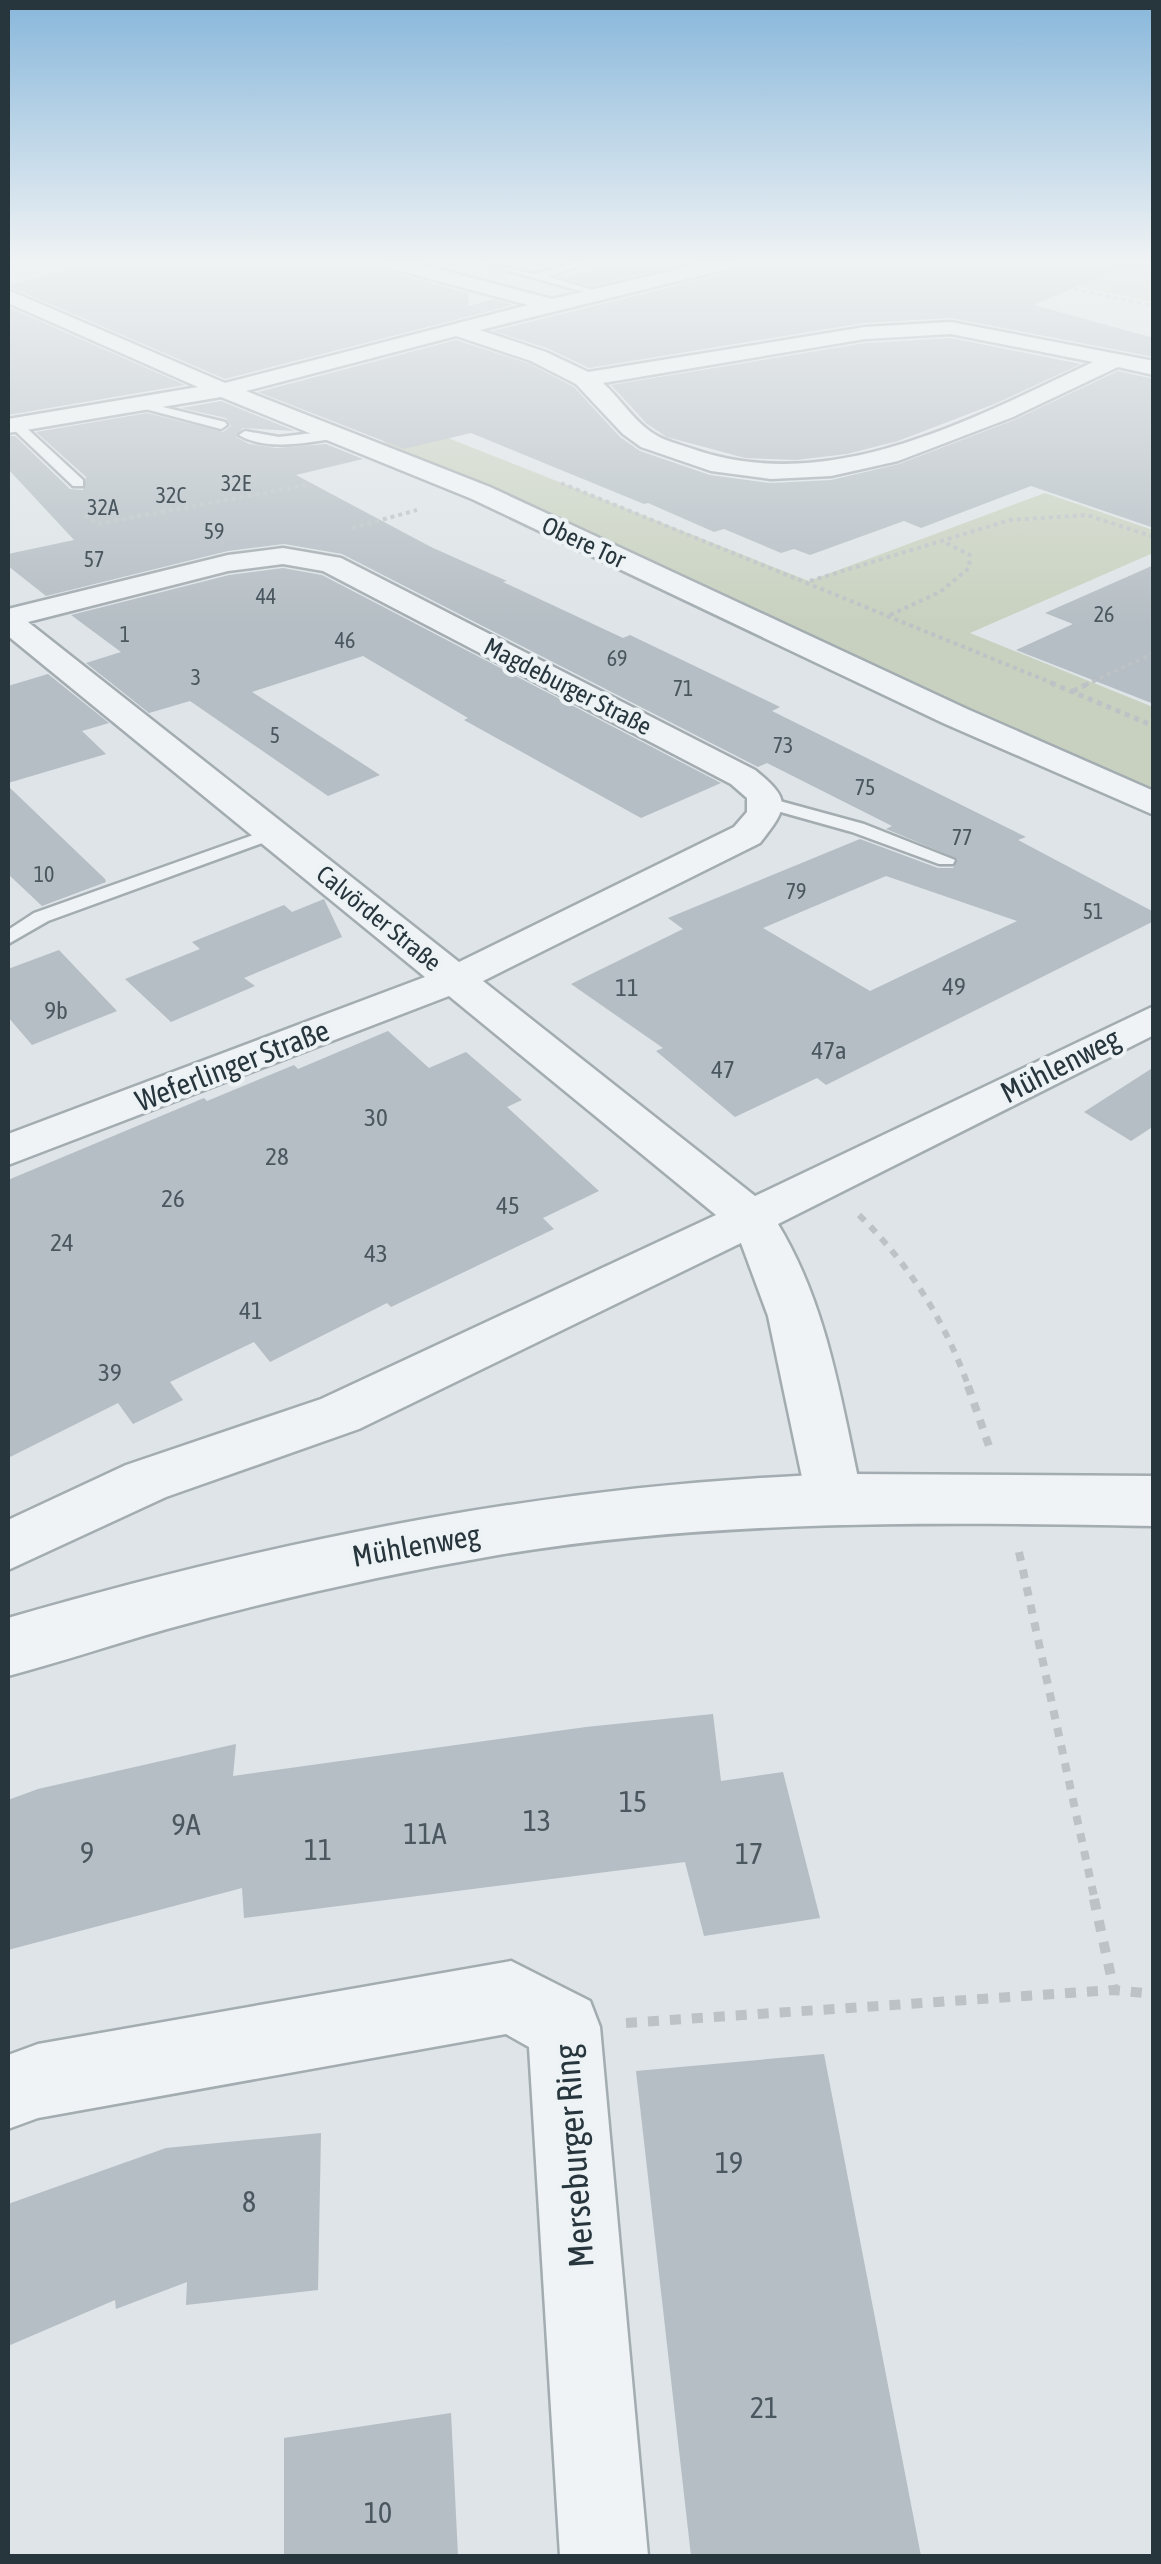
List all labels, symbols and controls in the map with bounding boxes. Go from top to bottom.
house number: 32E [221,470,252,496]
house number: 32C [156,482,186,508]
house number: 32A [87,494,119,520]
street label: Obere Tor [538,511,631,574]
house number: 59 [204,518,224,544]
house number: 57 [84,546,104,572]
house number: 44 [256,583,276,609]
house number: 26 [1094,601,1114,627]
house number: 1 [120,621,130,647]
house number: 46 [335,627,355,653]
street label: Magdeburger Straße [480,632,656,740]
house number: 69 [607,645,627,671]
house number: 3 [191,664,201,690]
house number: 71 [673,675,693,701]
house number: 5 [270,722,280,748]
house number: 73 [773,732,793,758]
house number: 75 [855,774,875,800]
house number: 77 [952,824,972,850]
street label: Calvörder Straße [311,859,447,977]
house number: 10 [34,861,54,887]
house number: 79 [786,878,806,904]
house number: 51 [1083,898,1103,924]
house number: 49 [942,972,966,1000]
house number: 11 [615,973,639,1001]
house number: 9b [44,996,68,1024]
street label: Weferlinger Straße [130,1012,334,1118]
street label: Mühlenweg [995,1021,1125,1109]
house number: 47a [811,1036,847,1064]
house number: 47 [711,1055,735,1083]
house number: 30 [364,1103,388,1131]
house number: 28 [265,1142,289,1170]
house number: 26 [161,1184,185,1212]
house number: 45 [496,1191,520,1219]
house number: 24 [50,1228,74,1256]
house number: 43 [364,1239,388,1267]
house number: 41 [239,1296,263,1324]
house number: 39 [98,1358,122,1386]
street label: Mühlenweg [349,1517,483,1573]
house number: 15 [619,1784,647,1818]
house number: 13 [523,1803,551,1837]
house number: 9A [172,1807,201,1841]
house number: 11A [404,1816,447,1850]
house number: 11 [304,1832,332,1866]
house number: 9 [80,1835,94,1869]
house number: 17 [735,1836,763,1870]
street label: Merseburger Ring [545,2043,601,2269]
house number: 19 [715,2145,743,2179]
house number: 8 [242,2184,256,2218]
house number: 21 [750,2390,778,2424]
house number: 10 [364,2495,392,2529]

